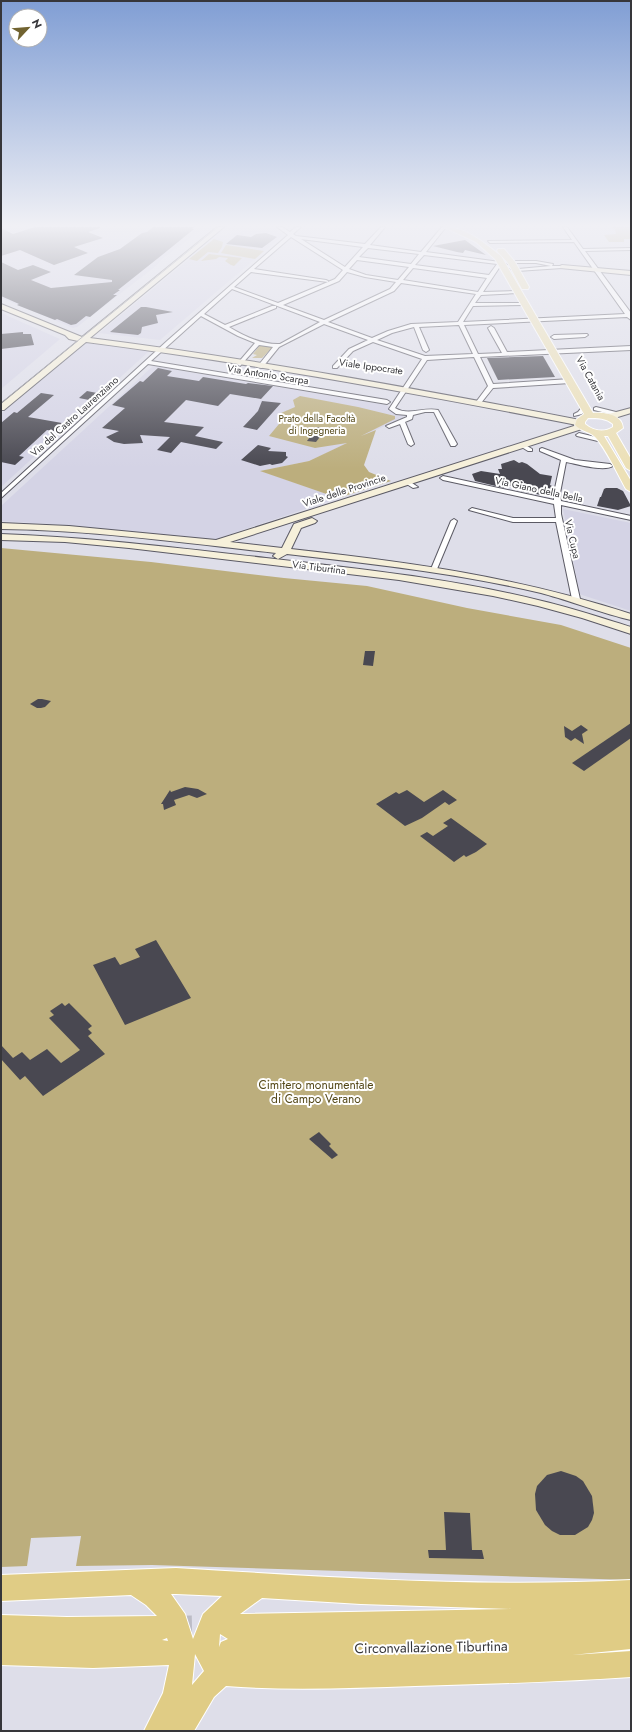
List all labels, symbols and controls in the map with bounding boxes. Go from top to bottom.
north arrow [8,8,48,48]
text: N [28,16,46,31]
street label: Via Catania [572,353,609,403]
street label: Viale Ippocrate [338,355,404,378]
street label: Via Antonio Scarpa [226,361,310,388]
street label: Via del Castro Laurenziano [27,372,122,460]
park label: Prato della Facoltà di Ingegneria [279,411,356,438]
street label: Viale delle Provincie [301,470,388,511]
street label: Via Giano della Bella [494,473,584,506]
street label: Via Cupa [561,518,584,560]
street label: Via Tiburtina [291,557,347,578]
park label: Cimitero monumentale di Campo Verano [259,1076,373,1108]
street label: Circonvallazione Tiburtina [354,1636,508,1658]

